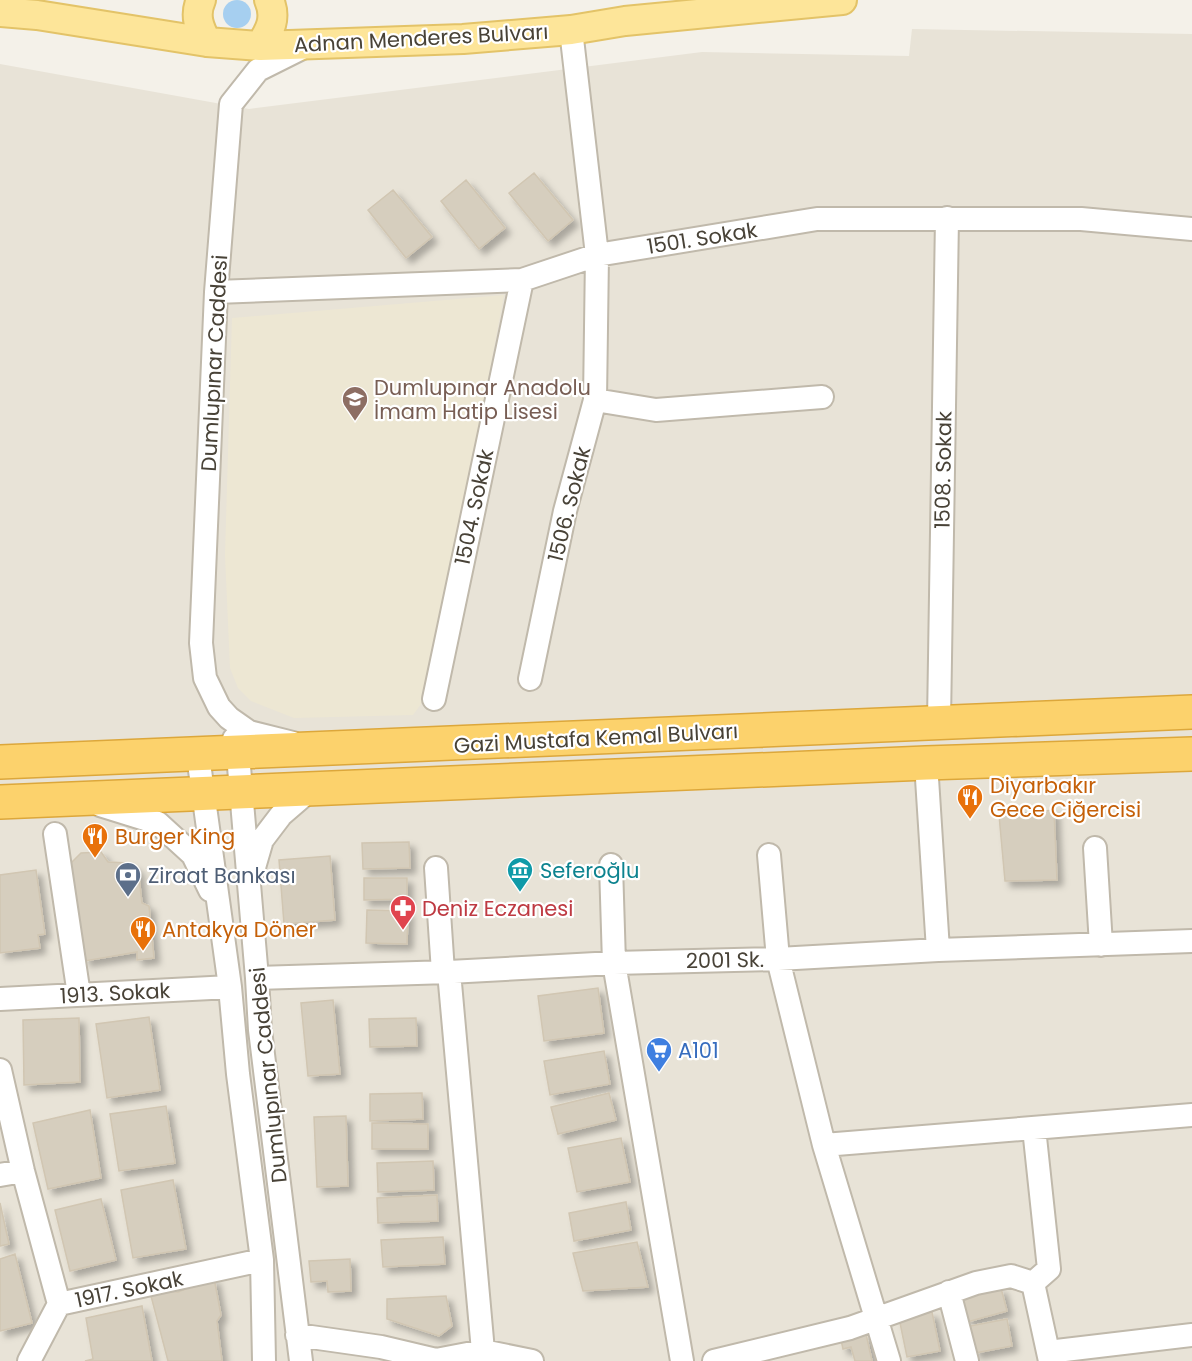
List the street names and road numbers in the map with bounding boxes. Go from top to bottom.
street label: Adnan Menderes Bulvarı [293,17,549,59]
street label: 1501. Sokak [645,215,759,261]
street label: Dumlupınar Caddesi [194,254,234,472]
street label: 1508. Sokak [927,411,959,529]
street label: 1506. Sokak [541,443,597,565]
street label: 1504. Sokak [448,446,500,568]
street label: Gazi Mustafa Kemal Bulvarı [453,716,739,760]
street label: 2001 Sk. [686,945,764,975]
street label: Dumlupınar Caddesi [242,966,294,1184]
street label: 1913. Sokak [59,976,171,1010]
street label: 1917. Sokak [72,1263,186,1315]

